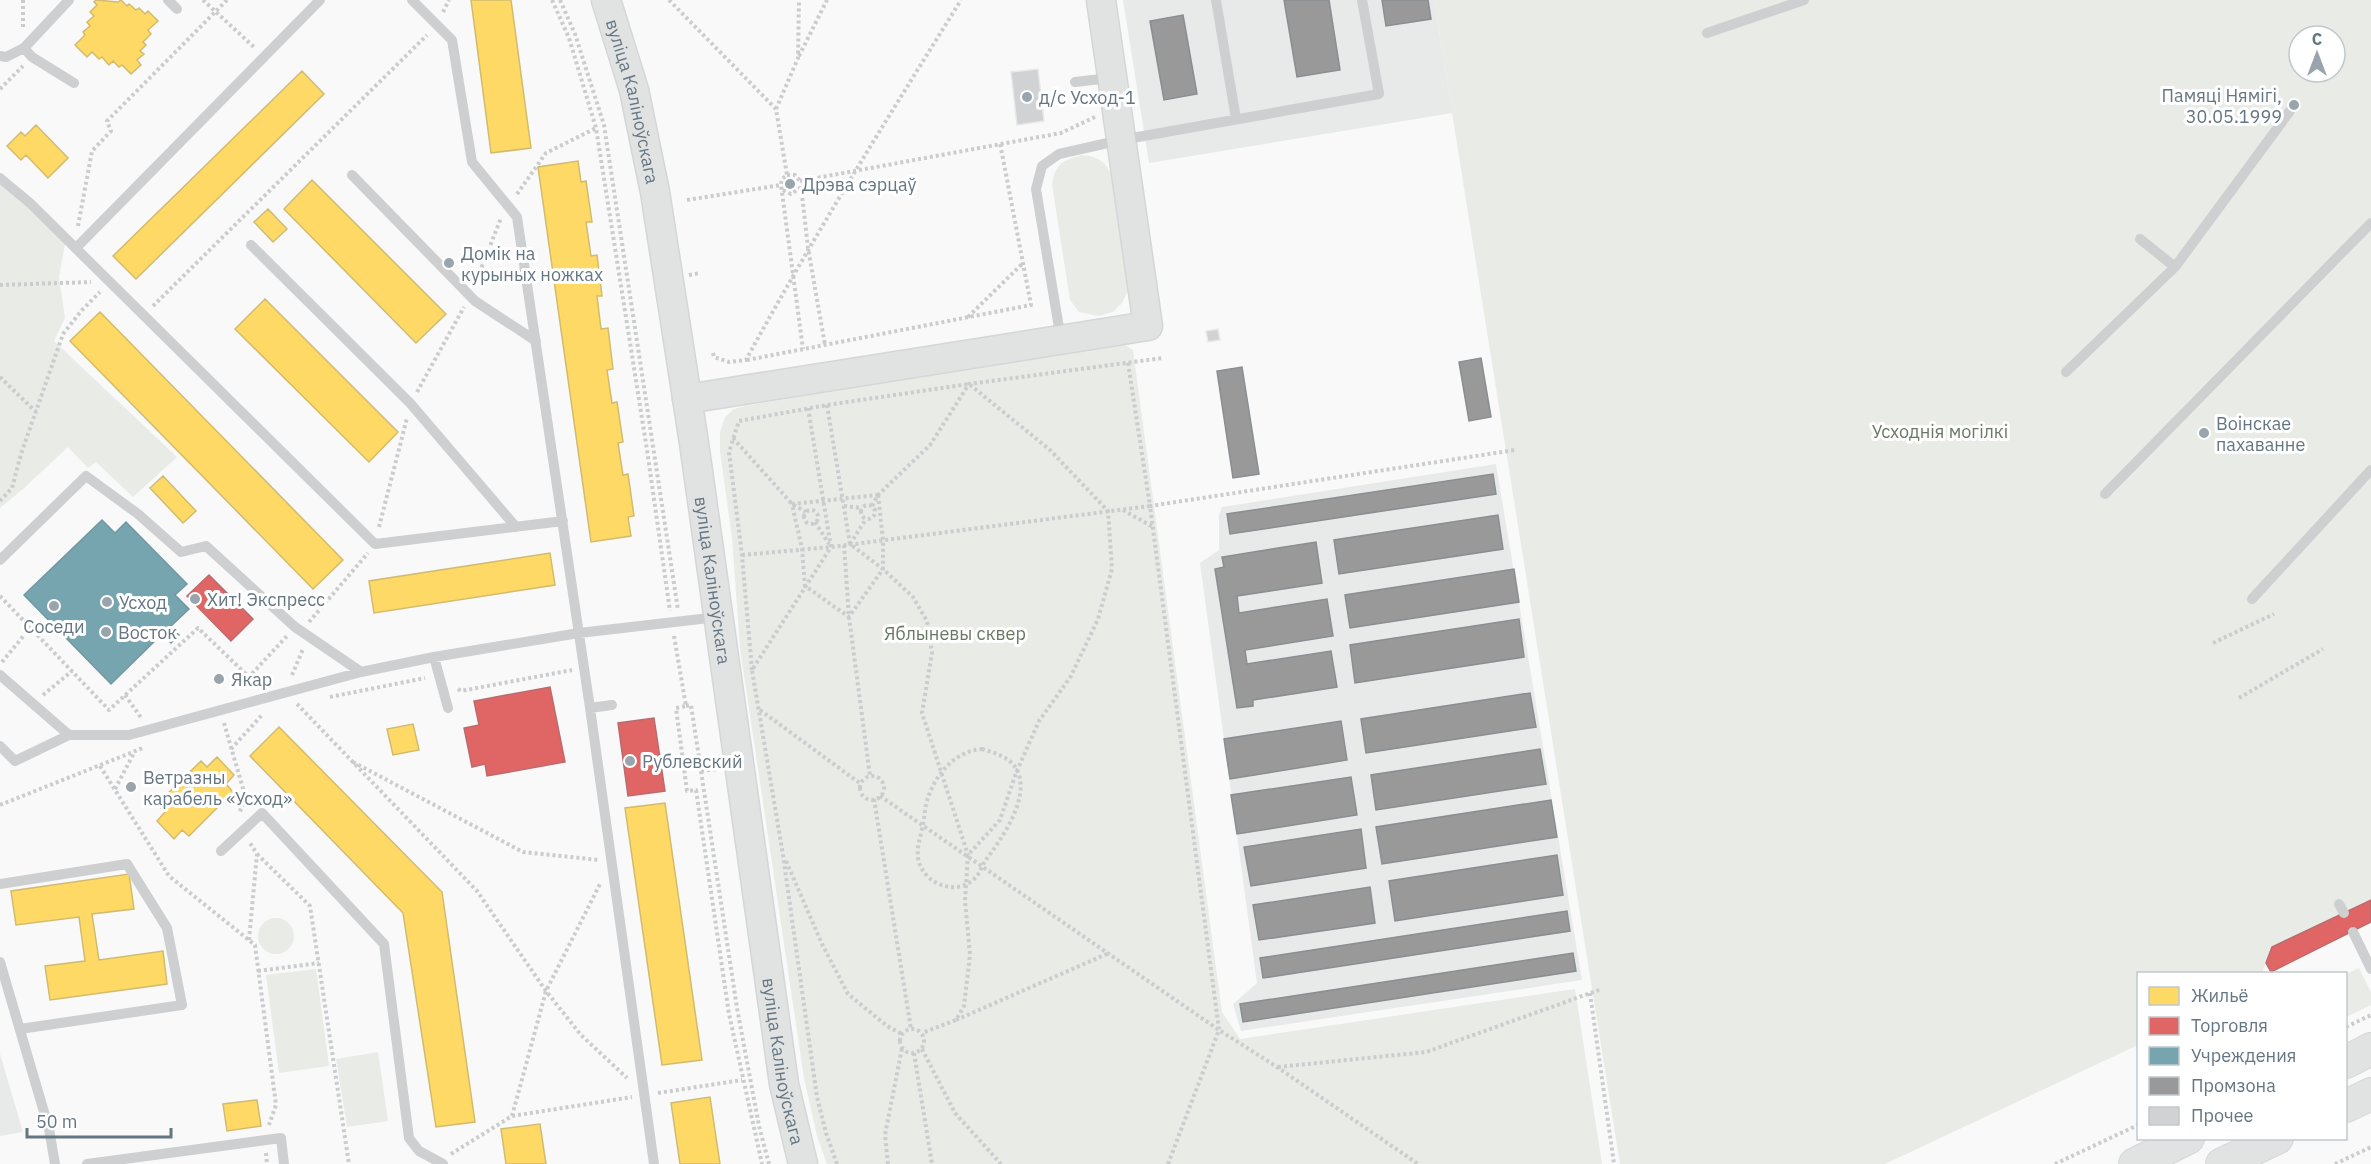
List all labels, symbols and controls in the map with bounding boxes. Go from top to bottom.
street label: вуліца Каліноўскага [601,16,665,186]
north arrow [2287,24,2347,84]
text: С [2312,29,2322,49]
place label: Памяці Нямігі, 30.05.1999 [2162,84,2282,128]
place label: д/с Усход-1 [1039,86,1136,109]
marker: д/с Усход-1 [1020,90,1034,104]
marker: Памяці Нямігі, 30.05.1999 [2287,98,2301,112]
place label: Дрэва сэрцаў [802,173,917,196]
marker: Дрэва сэрцаў [783,177,797,191]
place label: Домік на курыных ножках [461,242,603,286]
marker: Домік на курыных ножках [442,256,456,270]
place label: Воінскае пахаванне [2216,412,2305,456]
park label: Усходнія могілкі [1872,420,2008,443]
marker: Воінскае пахаванне [2197,426,2211,440]
street label: вуліца Каліноўскага [690,495,736,666]
place label: Хит! Экспресс [207,588,325,611]
place label: Усход [119,591,167,614]
marker: Хит! Экспресс [188,592,202,606]
marker: Усход [100,595,114,609]
marker: Соседи [47,599,61,613]
place label: Соседи [23,615,85,638]
place label: Восток [118,621,177,644]
park label: Яблыневы сквер [884,622,1026,645]
marker: Восток [99,625,113,639]
place label: Якар [231,668,272,691]
marker: Якар [212,672,226,686]
place label: Рублевский [642,750,742,773]
marker: Рублевский [623,754,637,768]
place label: Ветразны карабель «Усход» [143,766,292,810]
marker: Ветразны карабель «Усход» [124,780,138,794]
legend [2137,972,2347,1140]
street label: вуліца Каліноўскага [758,976,810,1147]
text: Жильё [2191,984,2249,1007]
text: Торговля [2191,1014,2268,1037]
text: Учреждения [2191,1044,2296,1067]
text: Промзона [2191,1074,2276,1097]
scale bar [27,1101,171,1139]
text: Прочее [2191,1104,2254,1127]
text: 50 m [36,1110,78,1133]

